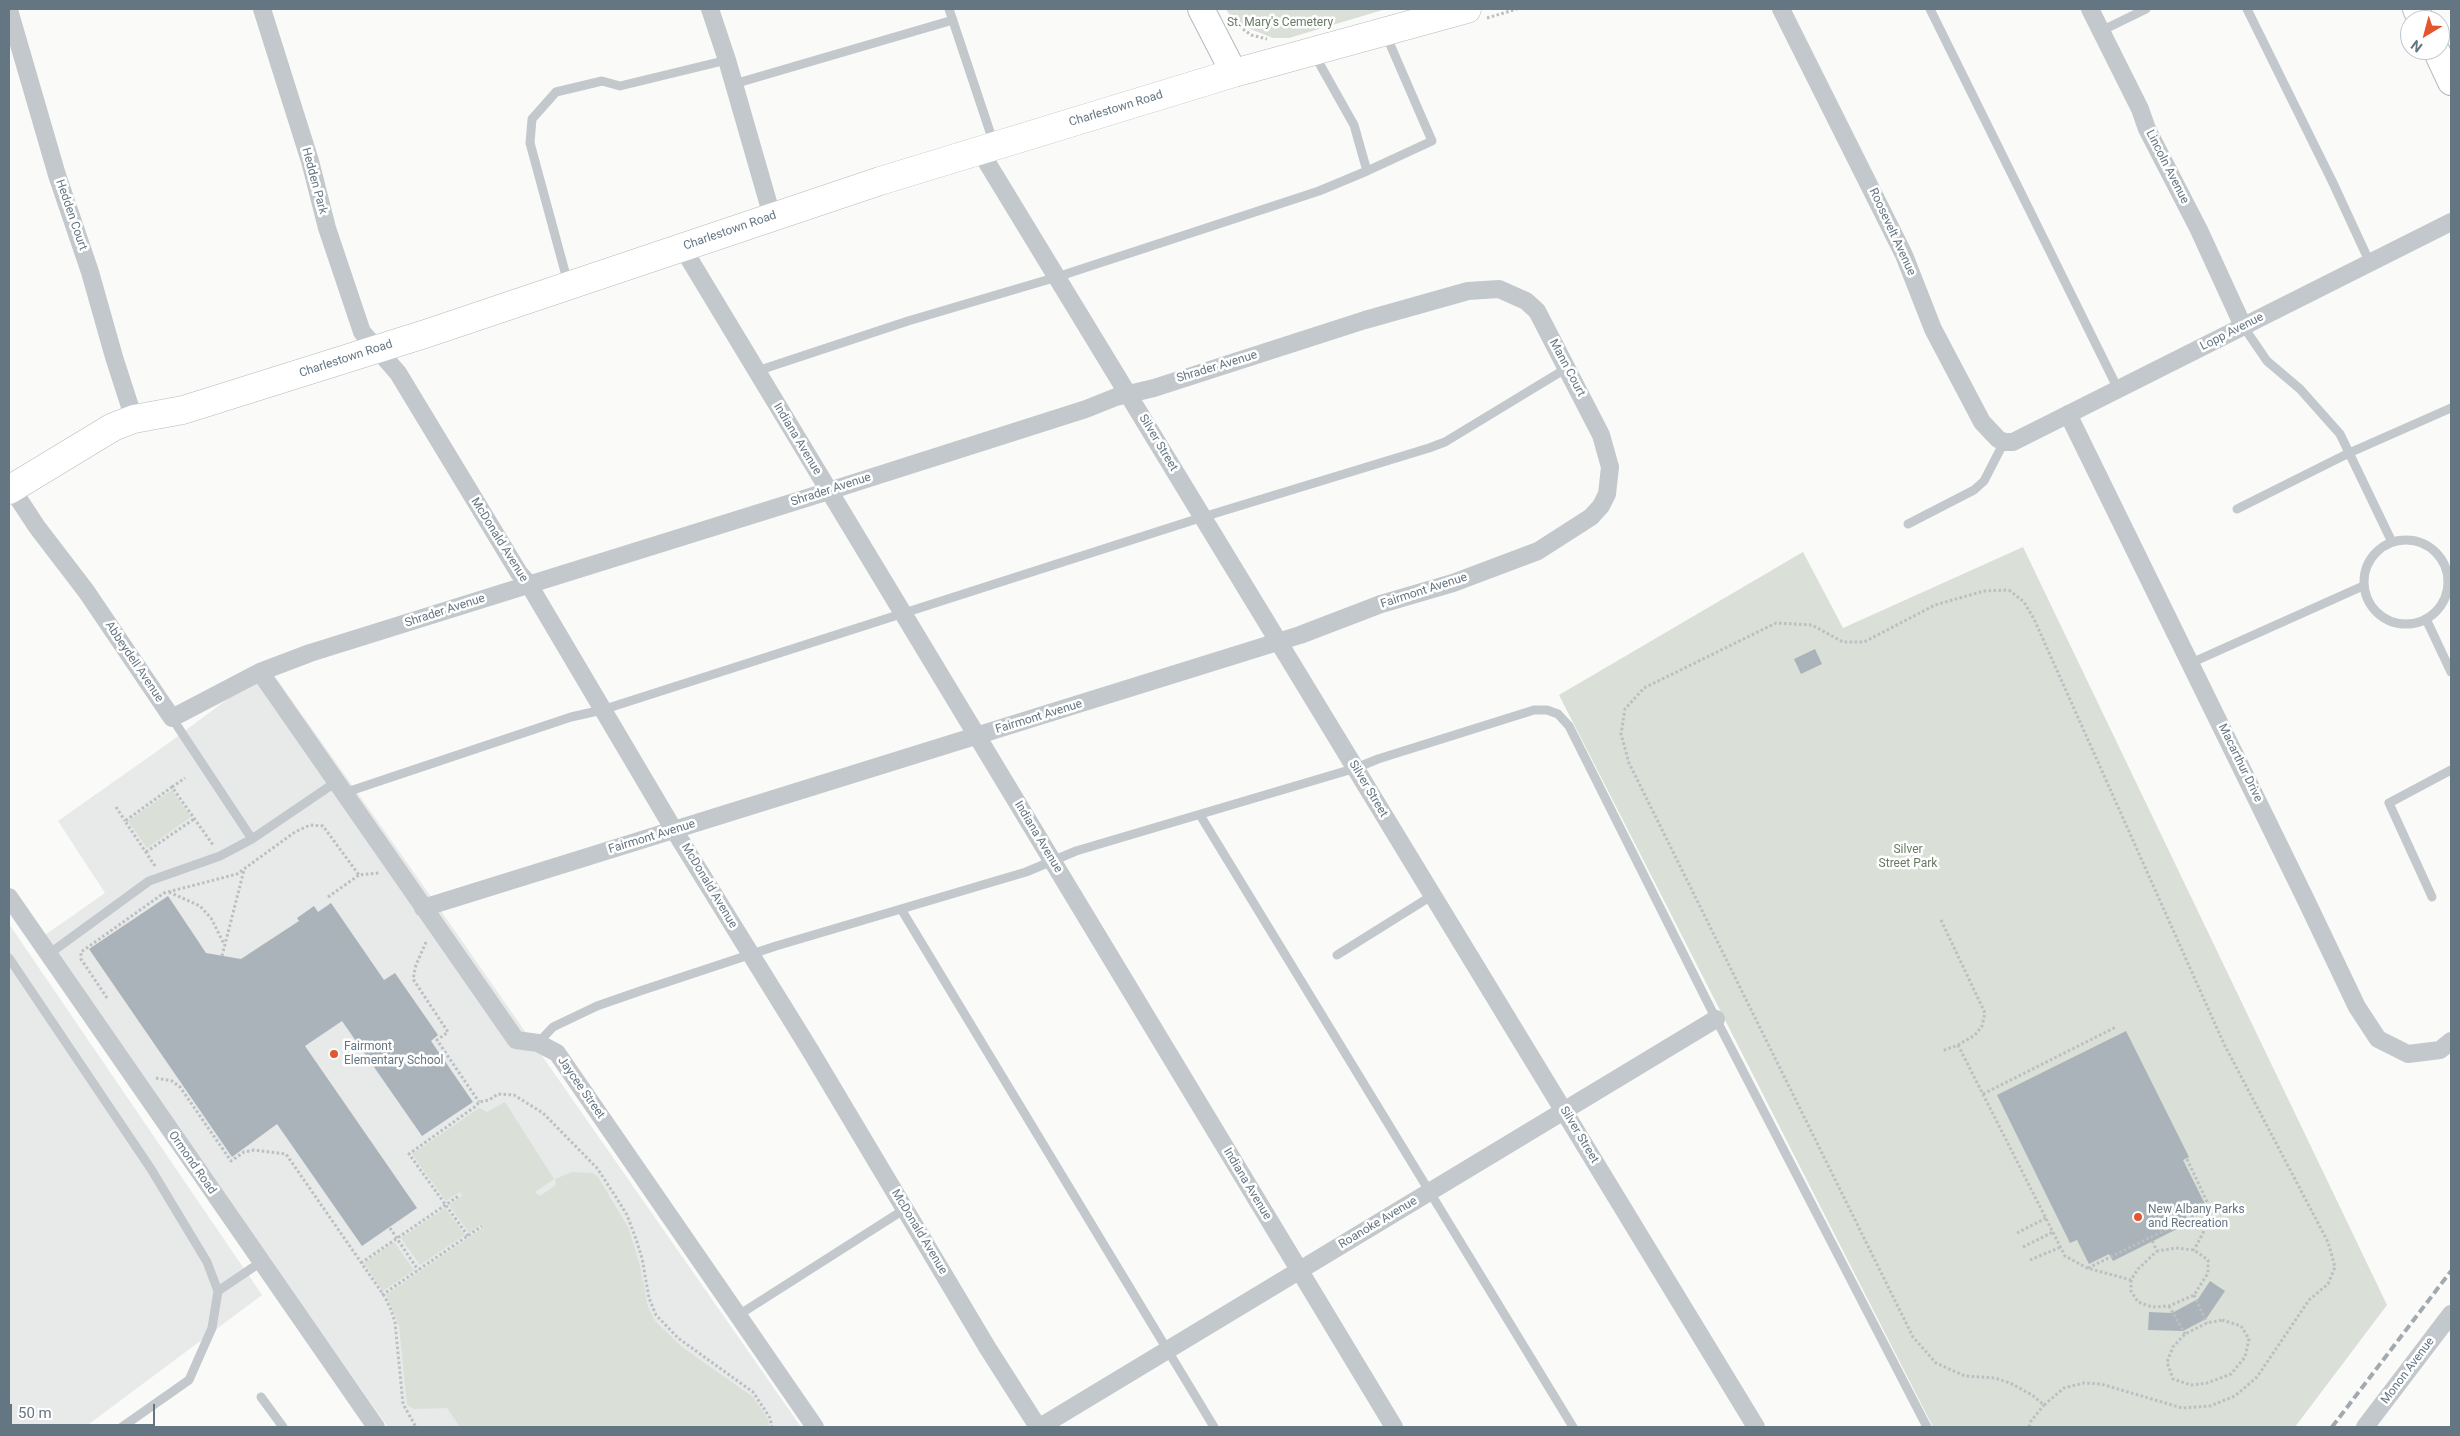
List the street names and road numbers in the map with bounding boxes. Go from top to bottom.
street label: Charlestown Road [1067,88,1165,130]
street label: Lincoln Avenue [2142,128,2192,206]
street label: Hedden Park [298,146,330,216]
street label: Hedden Court [52,178,90,252]
street label: Roosevelt Avenue [1865,186,1919,278]
street label: Charlestown Road [682,208,778,254]
street label: Lopp Avenue [2198,310,2266,354]
street label: Charlestown Road [298,337,394,381]
street label: Mann Court [1546,337,1588,399]
street label: Shrader Avenue [1175,348,1259,386]
street label: Indiana Avenue [770,400,824,478]
street label: Silver Street [1135,412,1181,474]
street label: Shrader Avenue [789,470,873,510]
street label: McDonald Avenue [467,495,531,585]
street label: Fairmont Avenue [1379,570,1469,612]
street label: Shrader Avenue [403,591,487,631]
street label: Abbeydell Avenue [102,619,166,705]
street label: Fairmont Avenue [994,697,1084,737]
street label: Macarthur Drive [2215,721,2265,805]
street label: Silver Street [1345,758,1391,820]
street label: Indiana Avenue [1011,798,1065,876]
street label: Fairmont Avenue [607,817,697,857]
street label: McDonald Avenue [678,841,740,931]
street label: Jaycee Street [554,1054,608,1122]
street label: Silver Street [1556,1104,1602,1166]
street label: Ormond Road [165,1129,219,1197]
street label: Indiana Avenue [1220,1145,1274,1223]
street label: McDonald Avenue [888,1187,950,1277]
street label: Roanoke Avenue [1336,1194,1420,1252]
street label: Monon Avenue [2378,1335,2438,1407]

